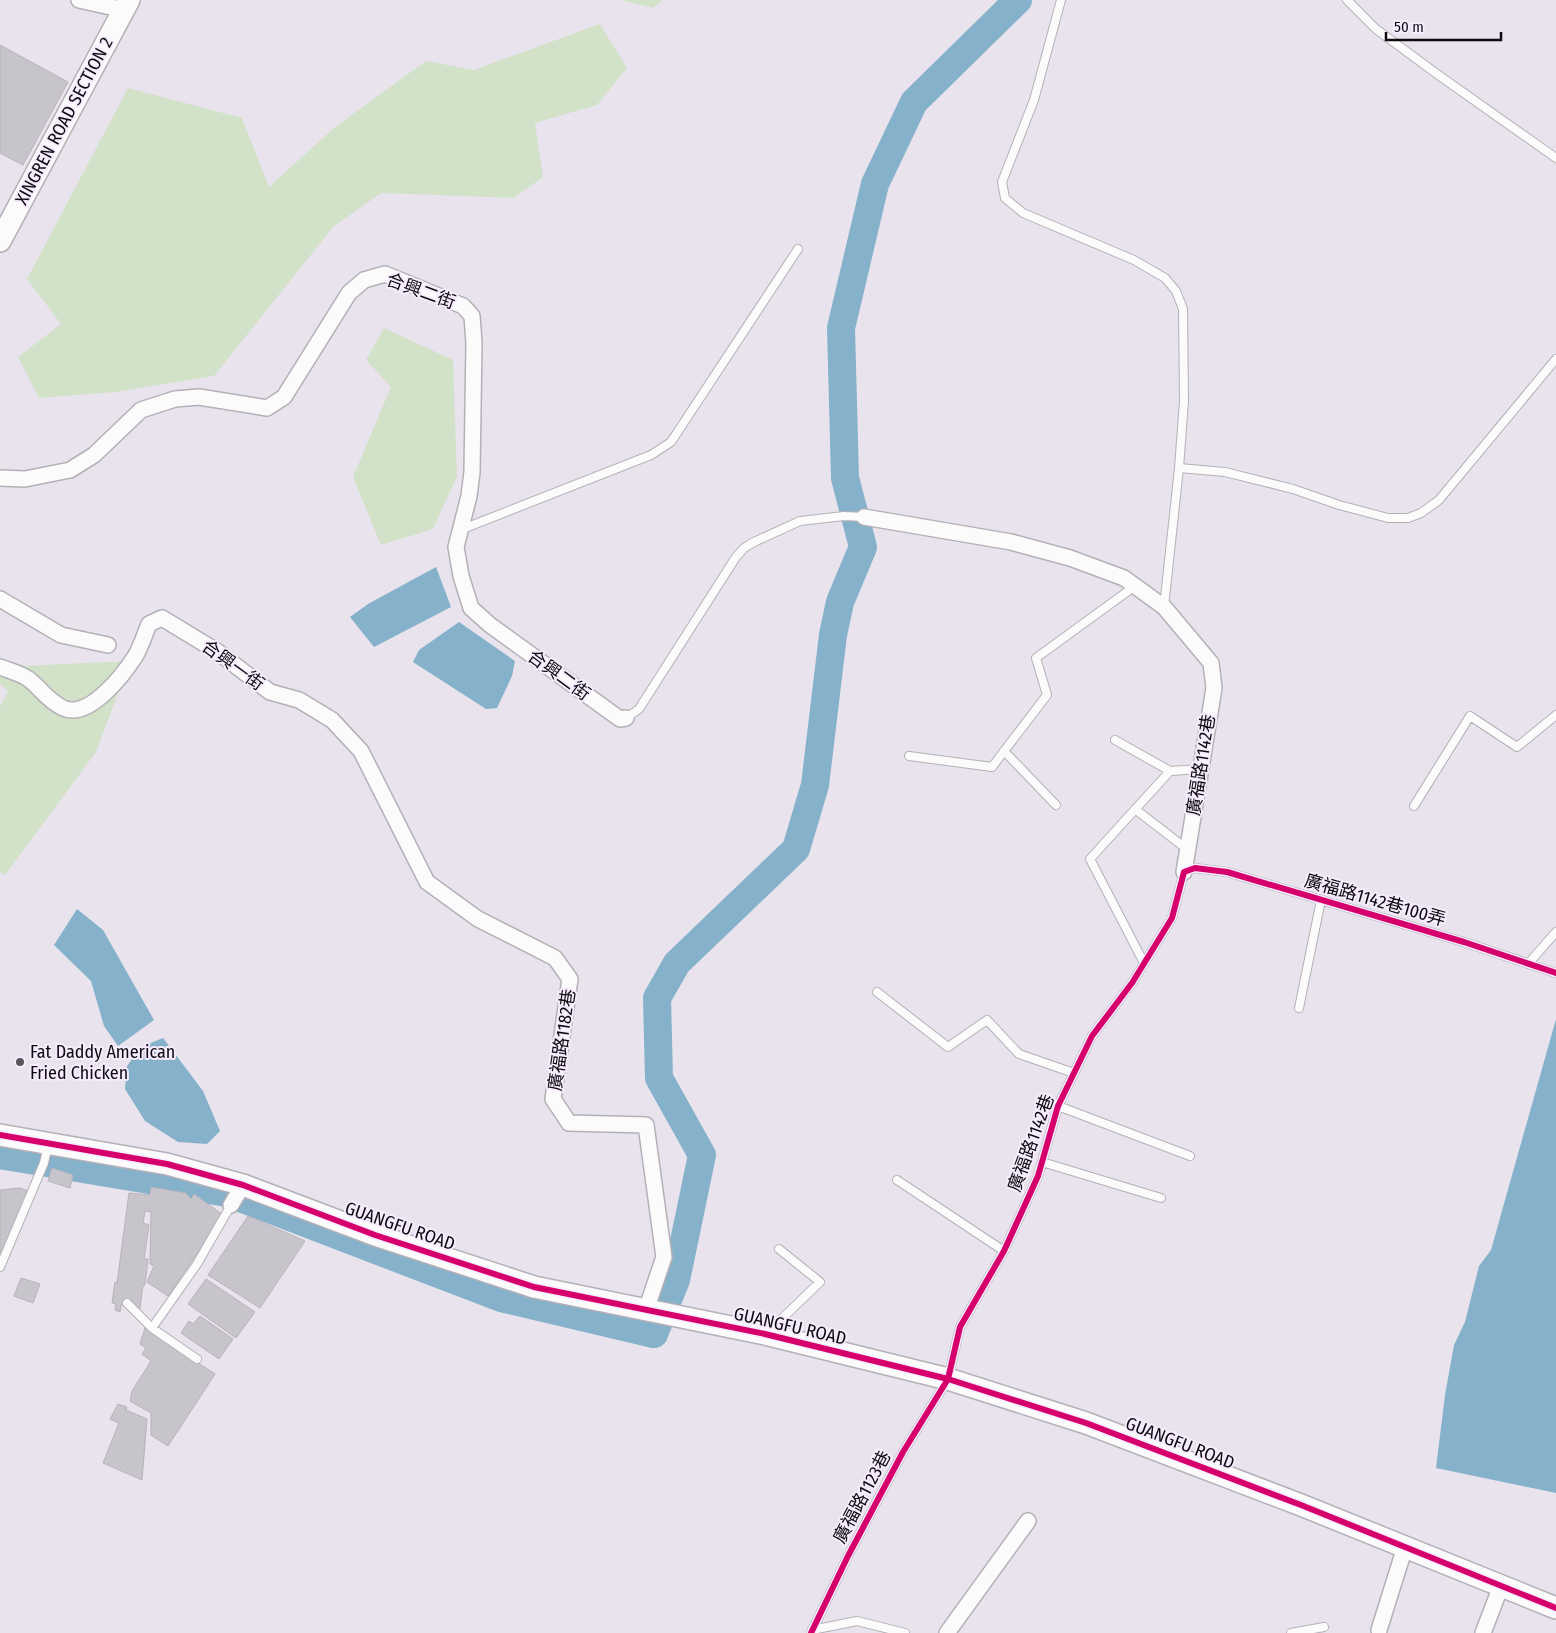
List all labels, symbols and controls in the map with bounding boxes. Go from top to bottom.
scale bar [1386,10,1501,42]
text: 50 m [1394,18,1424,36]
street label: XINGREN ROAD SECTION 2 [10,33,118,209]
street label: 合興二街 [383,268,459,314]
street label: 合興一街 [197,635,269,695]
street label: 合興二街 [523,645,595,705]
street label: 廣福路1142巷 [1182,713,1220,817]
street label: 廣福路1142巷100弄 [1302,869,1448,931]
street label: 廣福路1182巷 [544,988,580,1092]
place label: Fat Daddy American Fried Chicken [30,1041,175,1084]
marker: Fat Daddy American Fried Chicken [14,1056,26,1068]
street label: 廣福路1142巷 [1003,1091,1059,1195]
street label: GUANGFU ROAD [342,1197,458,1255]
street label: GUANGFU ROAD [732,1302,848,1350]
street label: GUANGFU ROAD [1122,1412,1238,1474]
street label: 廣福路1123巷 [828,1447,896,1547]

